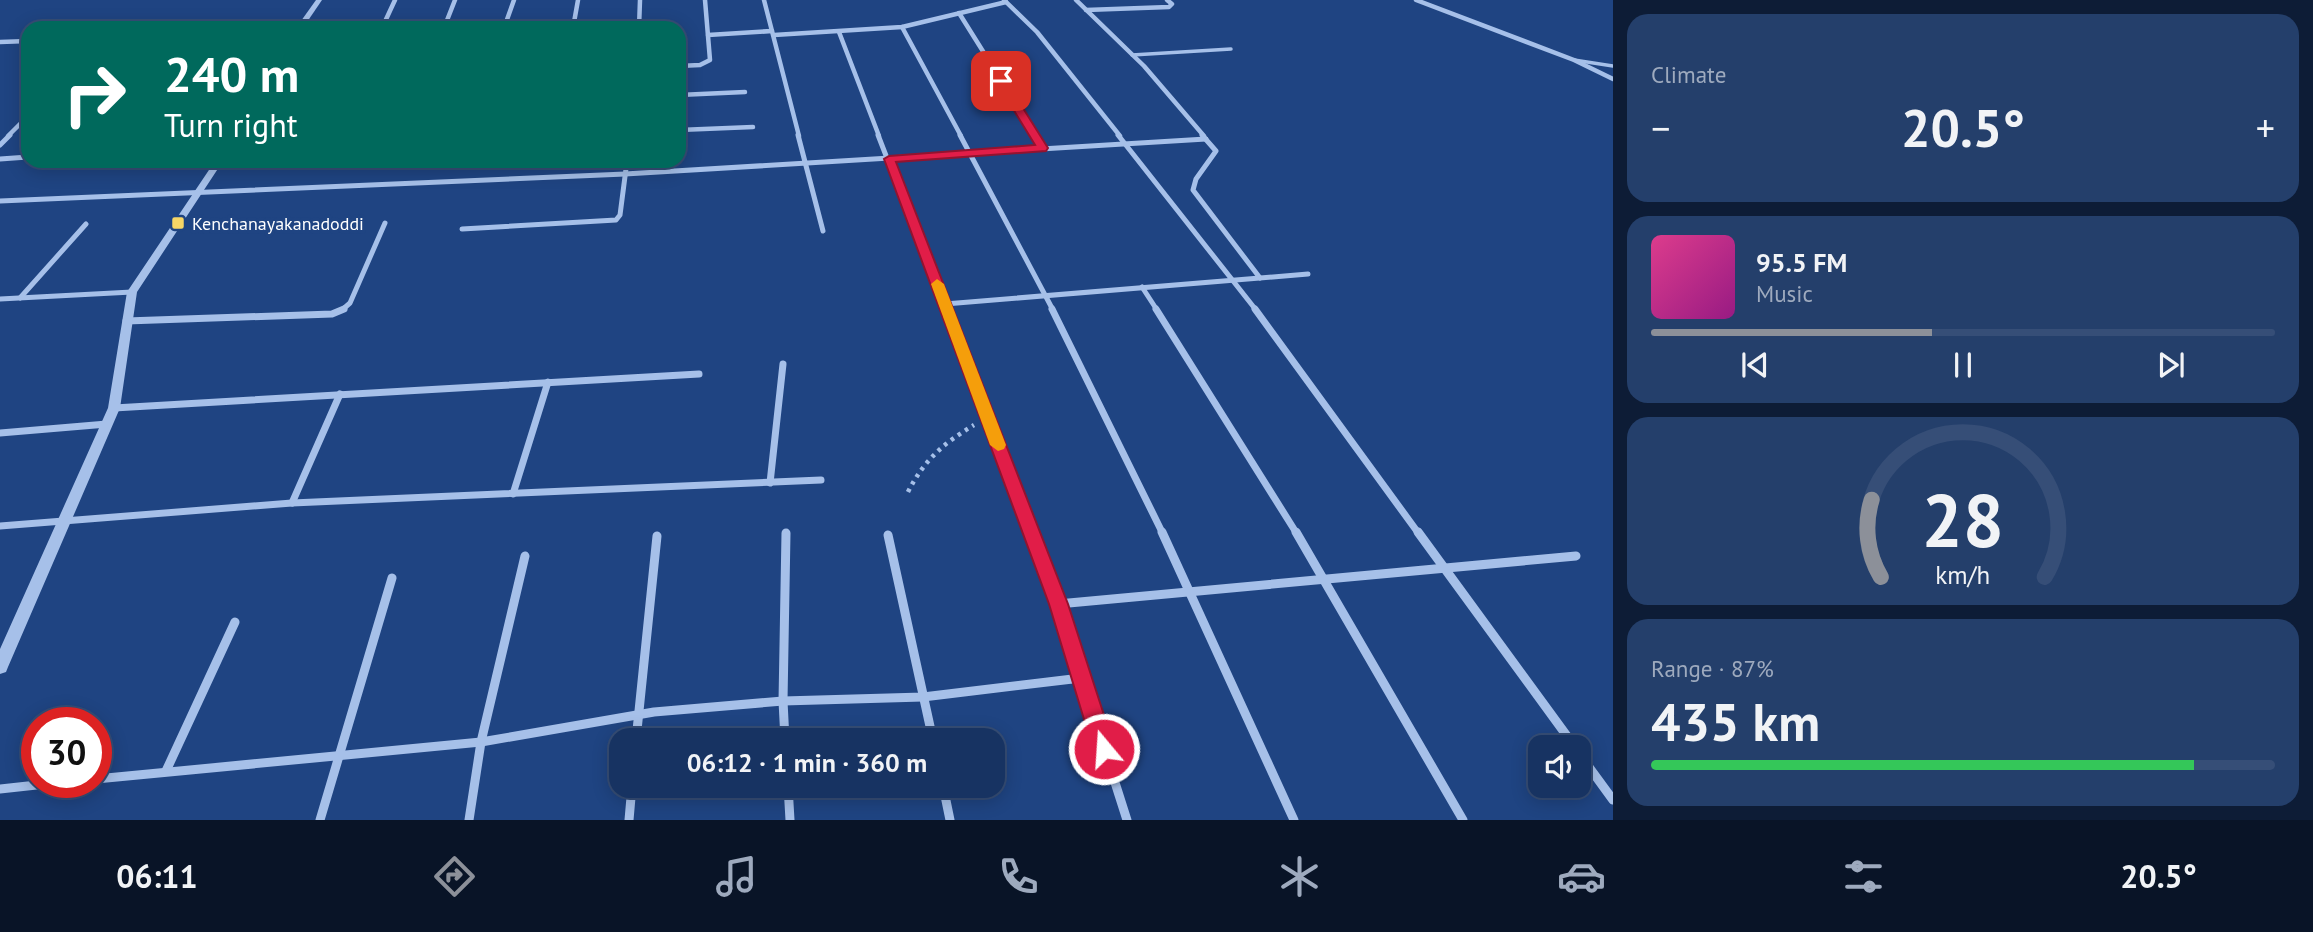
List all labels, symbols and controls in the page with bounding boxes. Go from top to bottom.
text: 240 m [164,42,299,106]
icon: right [49,49,140,140]
pin [971,51,1031,111]
text: Climate [1651,60,1726,89]
icon: arrive [982,62,1020,100]
text: 20.5° [1901,94,2025,161]
text: − [1651,103,1670,152]
text: + [2256,103,2275,152]
text: Turn right [164,104,298,146]
place label: Kenchanayakanadoddi [192,212,364,235]
marker: Kenchanayakanadoddi [170,215,186,231]
text: 95.5 FM [1756,246,1847,279]
text: Music [1756,279,1813,308]
icon: previous [1736,346,1774,384]
icon: pause [1944,346,1982,384]
icon: next [2152,346,2190,384]
text: 28 [1922,473,2004,567]
text: km/h [1936,559,1990,591]
text: Range · 87% [1651,654,1774,683]
text: 435 km [1651,688,1820,755]
speed limit sign: 30 [21,707,112,798]
position arrow [1067,712,1141,786]
map controls [1528,735,1591,798]
button: sound [1528,735,1591,798]
text: 06:12 · 1 min · 360 m [687,746,927,779]
icon: directions [430,852,479,901]
icon: music [712,852,761,901]
icon: phone [994,852,1043,901]
icon: climate [1275,852,1324,901]
icon: car [1557,852,1606,901]
icon: filters [1839,852,1888,901]
text: 06:11 [116,855,198,897]
text: 20.5° [2120,855,2197,897]

